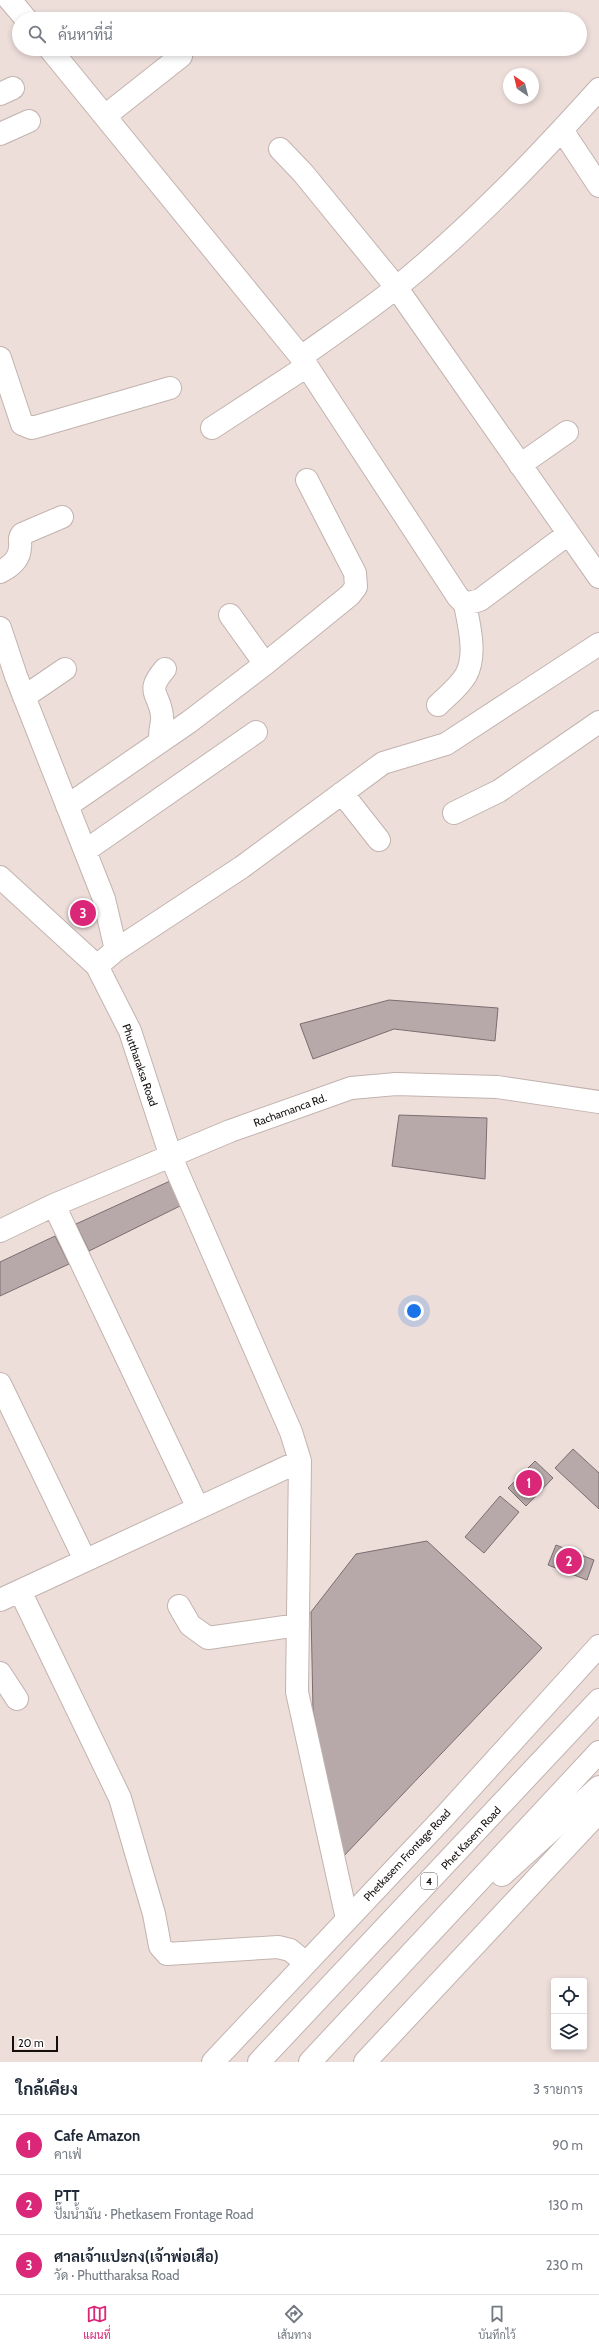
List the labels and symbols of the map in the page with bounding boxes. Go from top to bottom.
north arrow [503,68,539,104]
pin: 3 [70,898,96,928]
street label: Phuttharaksa Road [119,1022,161,1108]
street label: Rachamanca Rd. [252,1090,328,1130]
your location [404,1301,424,1321]
pin: 1 [516,1468,542,1498]
pin: 2 [556,1546,582,1576]
street label: Phet Kasem Road [438,1803,504,1873]
street label: Phetkasem Frontage Road [361,1806,453,1904]
road number: 4 [421,1873,437,1889]
scale bar [12,2034,58,2053]

